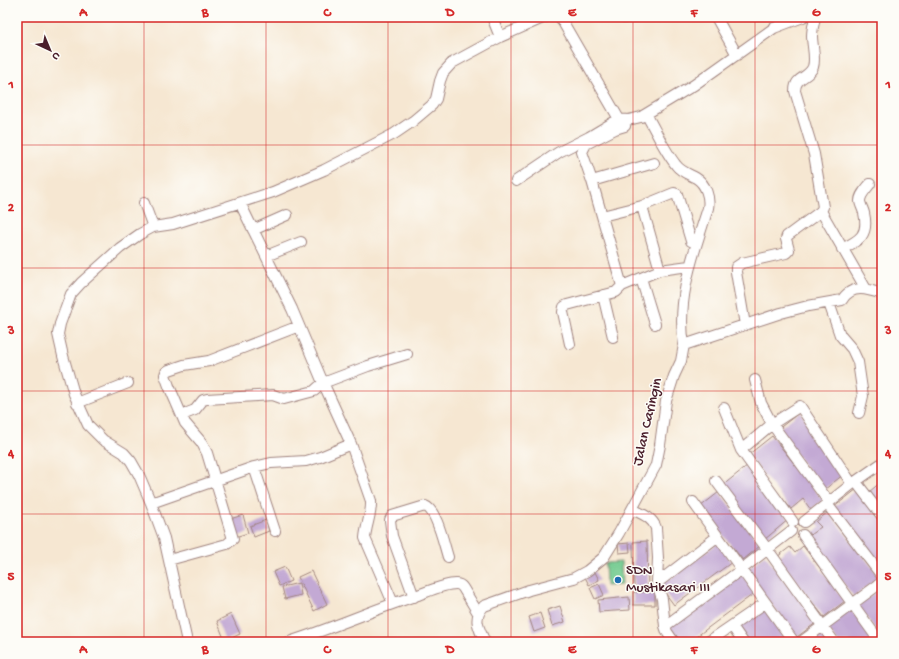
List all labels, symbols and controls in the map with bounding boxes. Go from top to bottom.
text: A [78,6,88,21]
text: B [201,6,210,21]
text: C [322,6,332,21]
text: D [445,6,455,21]
text: E [568,6,577,21]
text: F [690,6,699,21]
text: G [812,6,821,21]
north arrow [30,30,70,70]
text: U [49,49,62,63]
text: 1 [7,78,14,93]
text: 1 [884,78,891,93]
text: 2 [8,201,15,216]
text: 2 [885,201,892,216]
text: 3 [7,324,15,339]
text: 3 [884,324,892,339]
street label: Jalan Caringin [629,376,667,468]
text: 4 [7,447,15,462]
text: 4 [884,447,892,462]
place label: SDN Mustikasari III [626,562,710,597]
text: 5 [8,570,15,585]
text: 5 [885,570,892,585]
marker: SDN Mustikasari III [613,575,623,585]
text: A [78,643,88,658]
text: B [201,643,210,658]
text: C [322,643,332,658]
text: D [445,643,455,658]
text: E [568,643,577,658]
text: F [690,643,699,658]
text: G [812,643,821,658]

